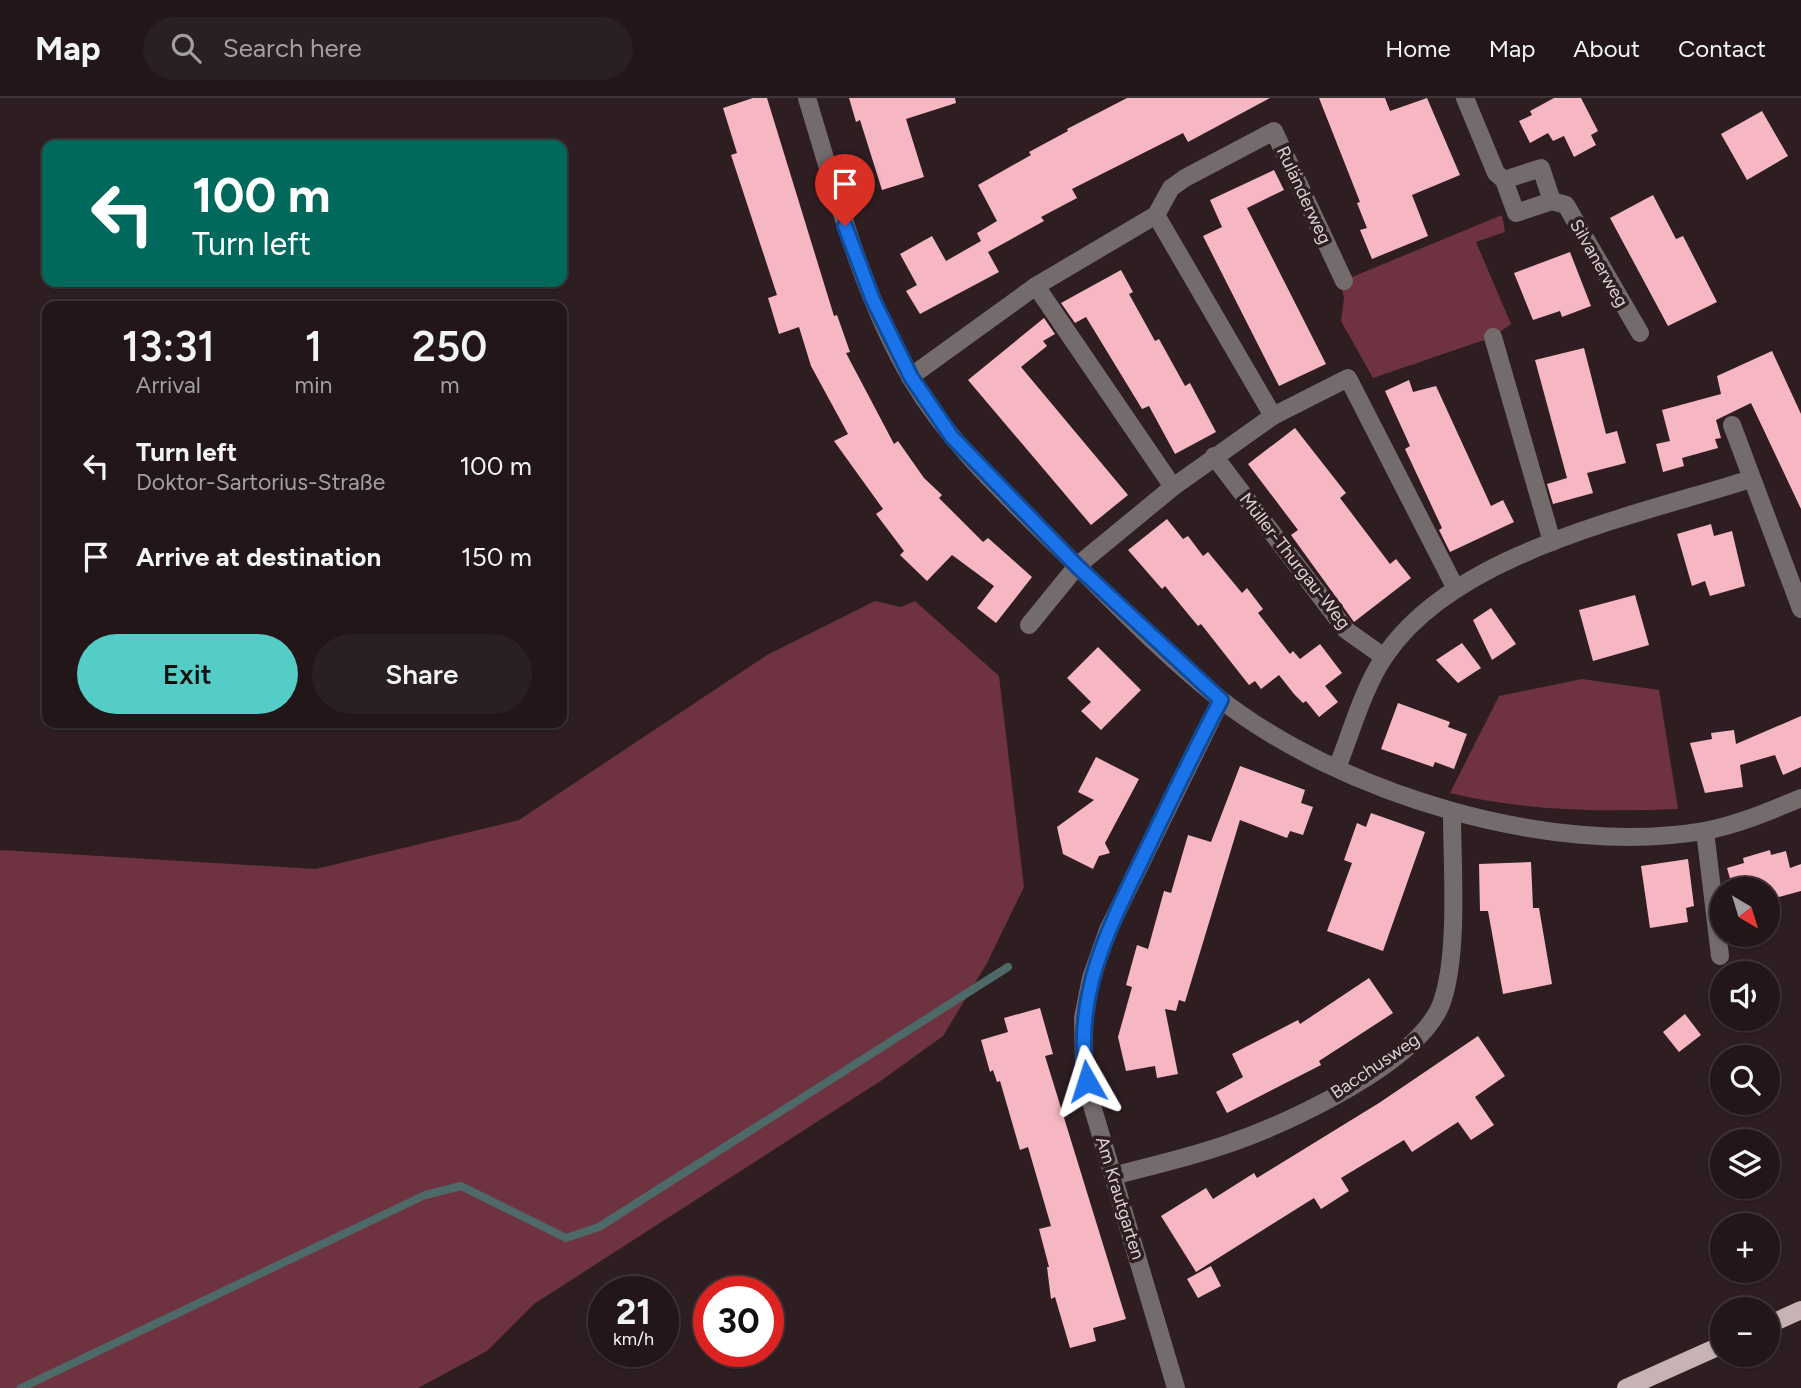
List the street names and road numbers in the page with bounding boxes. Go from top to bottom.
street label: Ruländerweg [1272,143,1336,247]
street label: Silvanerweg [1565,215,1633,311]
street label: Müller-Thurgau-Weg [1235,488,1355,634]
street label: Bacchusweg [1326,1028,1424,1104]
street label: Am Krautgarten [1091,1134,1149,1262]

